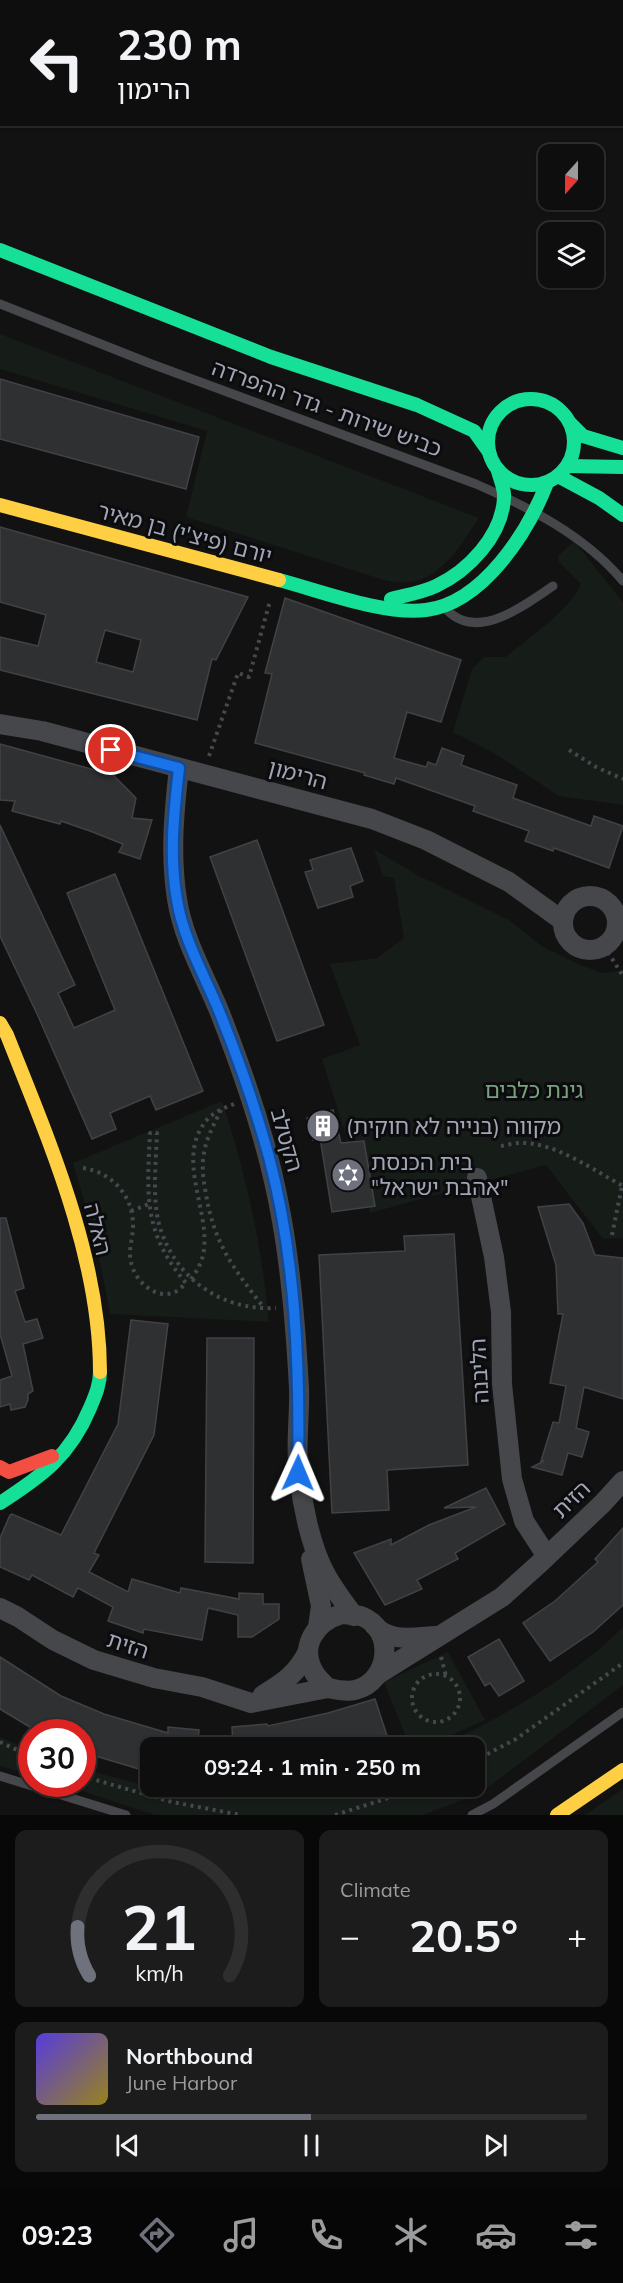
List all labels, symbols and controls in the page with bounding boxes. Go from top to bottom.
text: 230 m [117,18,242,71]
icon: left [18,24,96,102]
text: הרימון [117,72,191,106]
north arrow [538,144,604,210]
map controls [538,144,604,288]
button: layers [538,222,604,288]
street label: כביש שירות - גדר ההפרדה [208,353,446,463]
street label: יורם (פיצ'י) בן מאיר [95,496,275,570]
pin [85,724,136,775]
icon: arrive [94,733,127,766]
street label: הרימון [265,753,331,795]
park label: גינת כלבים [485,1076,583,1104]
street label: הקטלב [265,1105,309,1175]
building icon: מקווה (בנייה לא חוקית) [305,1108,341,1144]
place label: מקווה (בנייה לא חוקית) [346,1112,561,1140]
place label: בית הכנסת "אהבת ישראל" [371,1148,509,1201]
synagogue icon: בית הכנסת "אהבת ישראל" [330,1157,366,1193]
street label: האלה [78,1200,118,1258]
street label: הליבנה [463,1338,495,1404]
position arrow [266,1441,330,1505]
street label: הזית [546,1474,596,1524]
street label: הזית [104,1625,152,1665]
speed limit sign: 30 [18,1719,96,1797]
text: 09:24 · 1 min · 250 m [204,1753,421,1781]
text: Climate [340,1877,411,1902]
text: 21 [122,1887,197,1966]
text: 20.5° [409,1907,518,1963]
text: − [340,1915,360,1956]
text: + [567,1915,587,1956]
text: km/h [135,1959,184,1986]
text: Northbound [126,2042,253,2070]
text: June Harbor [126,2070,237,2095]
icon: previous [111,2129,144,2162]
icon: pause [295,2129,328,2162]
icon: next [479,2129,512,2162]
icon: directions [136,2214,178,2256]
icon: music [220,2214,262,2256]
icon: phone [305,2214,347,2256]
icon: climate [390,2214,432,2256]
icon: car [475,2214,517,2256]
icon: filters [560,2214,602,2256]
text: 09:23 [21,2218,93,2252]

